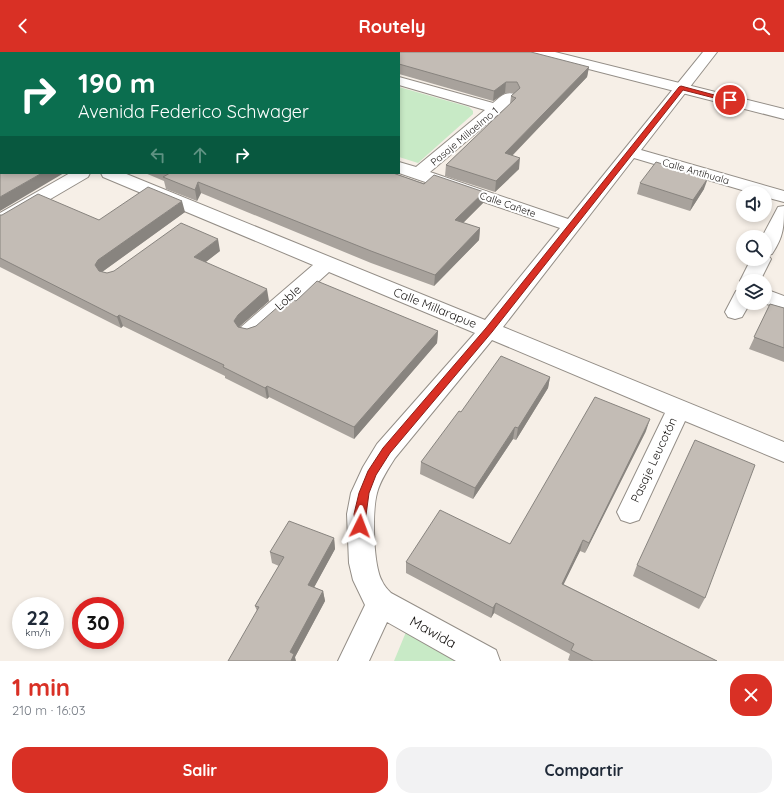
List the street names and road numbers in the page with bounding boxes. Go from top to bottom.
street label: Pasaje Millaelmo 1 [428,104,501,169]
street label: Calle Antihuala [661,156,731,187]
street label: Calle Cañete [478,189,538,220]
street label: Loble [271,282,304,313]
street label: Calle Millarapue [391,284,479,331]
street label: Pasaje Leucotón [627,415,680,505]
street label: Mawida [407,612,459,652]

